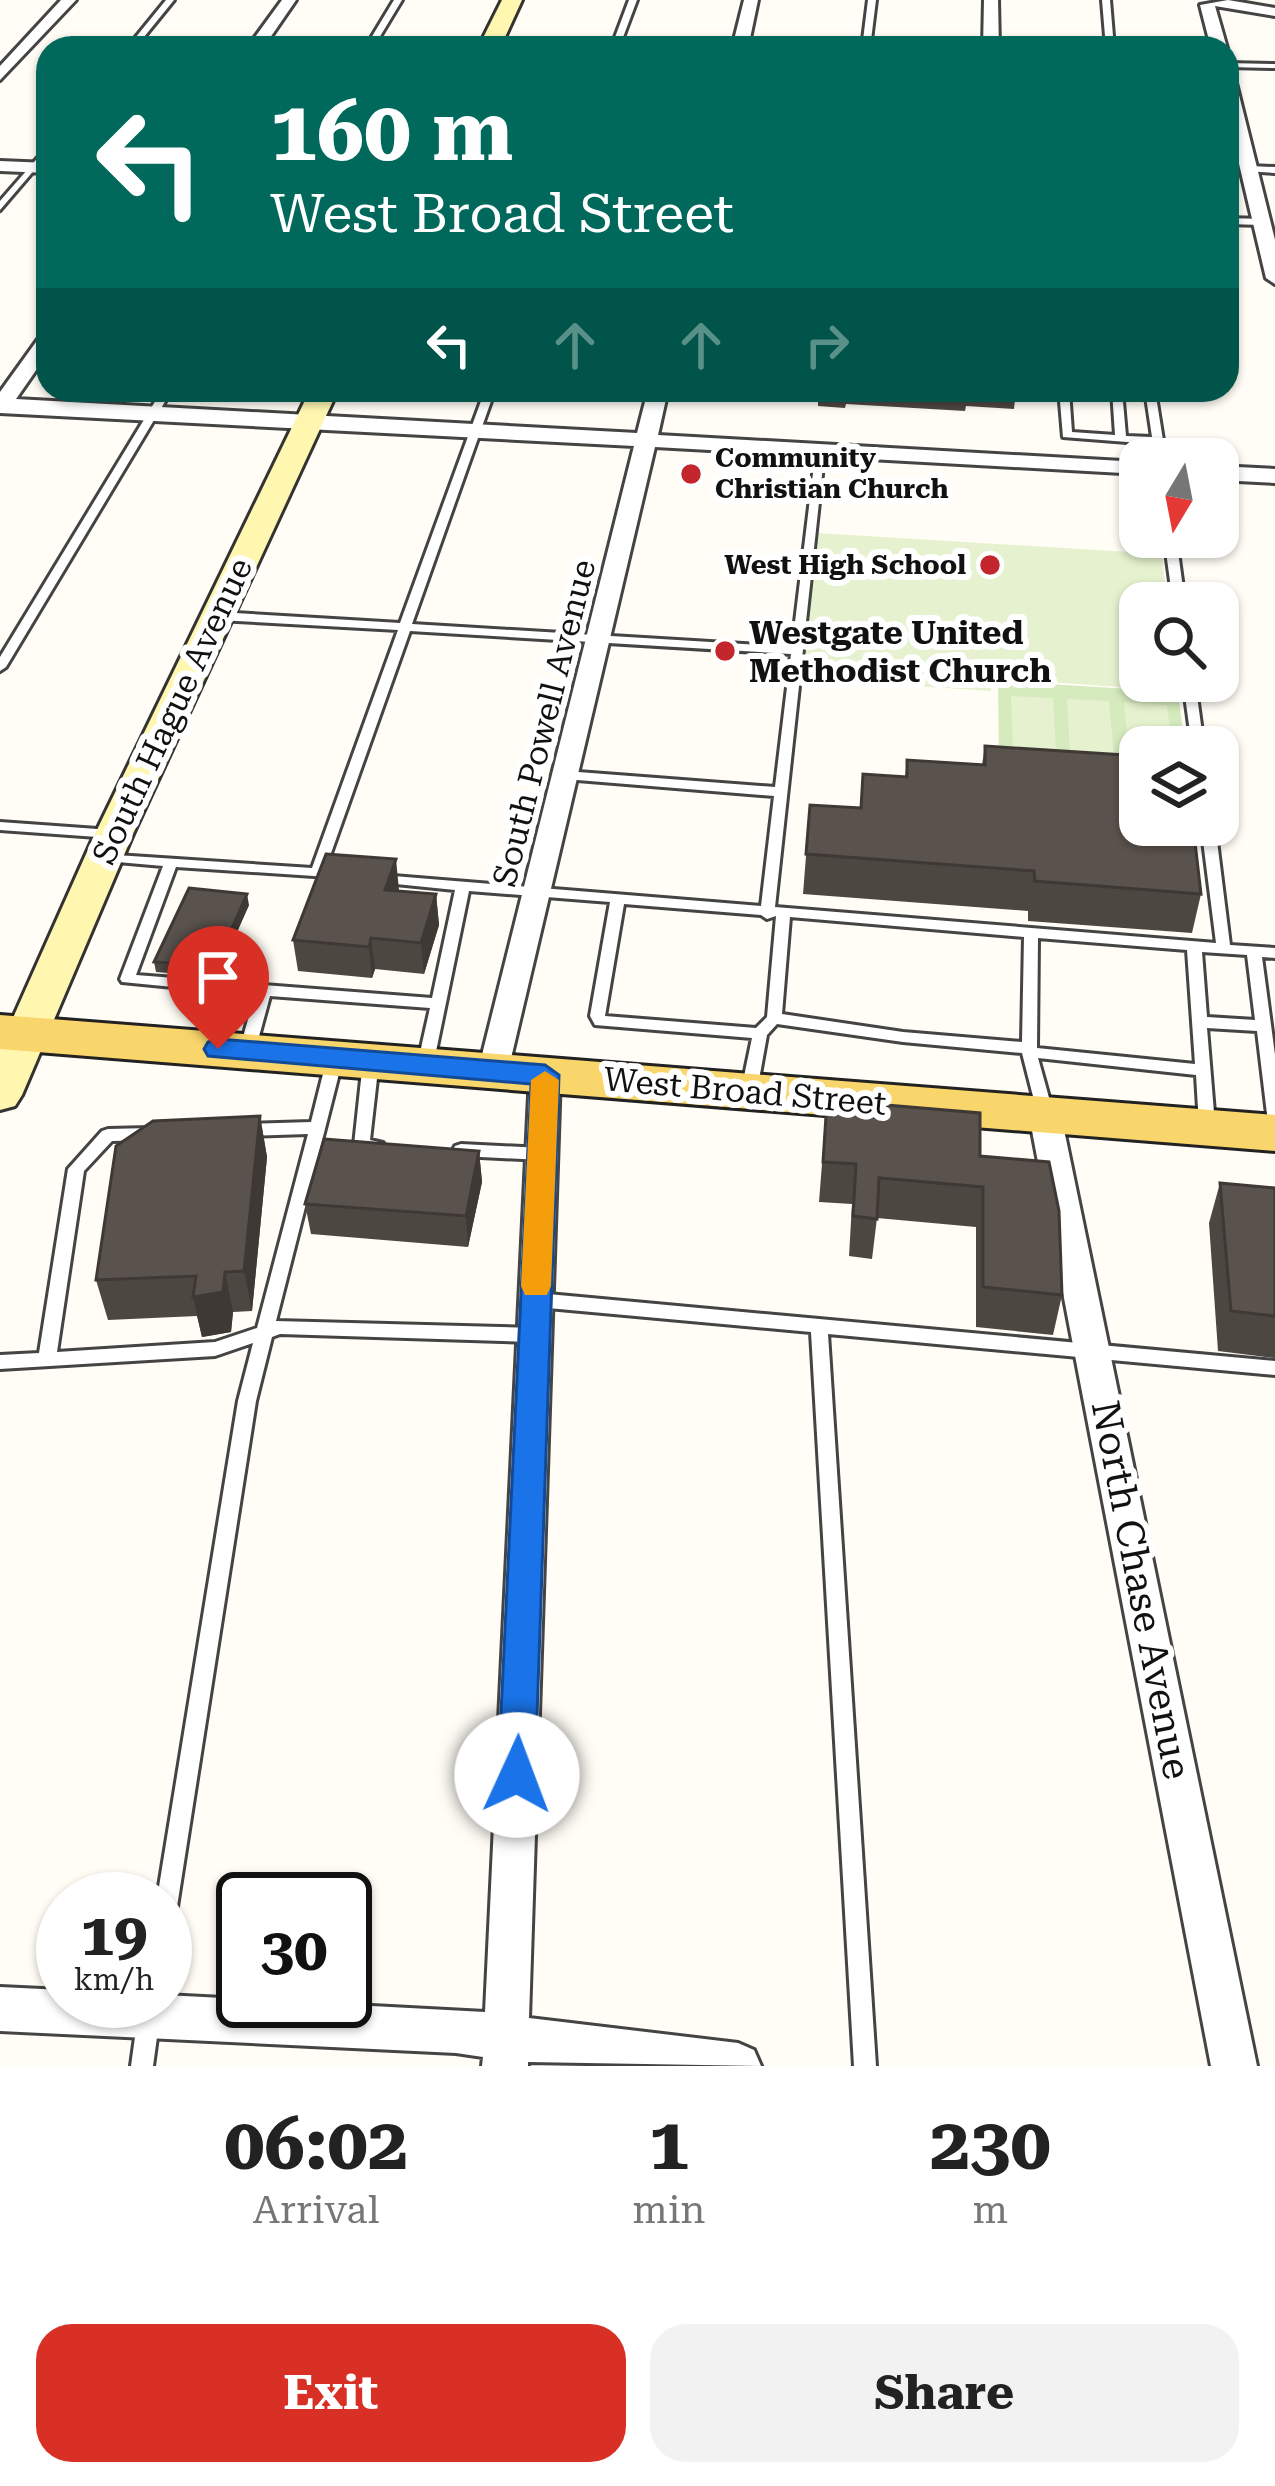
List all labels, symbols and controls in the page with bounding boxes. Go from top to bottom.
text: 160 m [270,82,513,180]
icon: left [72,84,228,240]
text: West Broad Street [270,182,734,245]
icon: left [416,312,482,378]
icon: ahead [542,312,608,378]
icon: ahead [668,312,734,378]
icon: right [794,312,860,378]
north arrow [1119,438,1239,558]
map controls [1119,438,1239,846]
place label: Community Christian Church [715,442,949,505]
marker: Community Christian Church [678,461,704,487]
place label: West High School [724,549,966,581]
street label: South Hague Avenue [84,552,260,870]
marker: West High School [977,552,1003,578]
street label: South Powell Avenue [485,556,603,890]
button: search [1119,582,1239,702]
place label: Westgate United Methodist Church [749,613,1051,690]
marker: Westgate United Methodist Church [712,638,738,664]
button: layers [1119,726,1239,846]
pin [167,926,269,1049]
icon: arrive [185,944,251,1010]
street label: West Broad Street [602,1059,888,1123]
street label: North Chase Avenue [1082,1397,1200,1783]
position arrow [454,1712,580,1838]
speed limit sign: 30 [216,1872,372,2028]
text: 19 [80,1899,148,1970]
text: km/h [74,1962,154,1997]
text: 06:02 [224,2102,408,2187]
text: 1 [649,2102,689,2187]
text: 230 [930,2102,1051,2187]
text: Arrival [253,2187,380,2233]
text: min [632,2187,706,2233]
text: m [972,2187,1008,2233]
button: Exit [36,2324,626,2462]
button: Share [650,2324,1239,2462]

